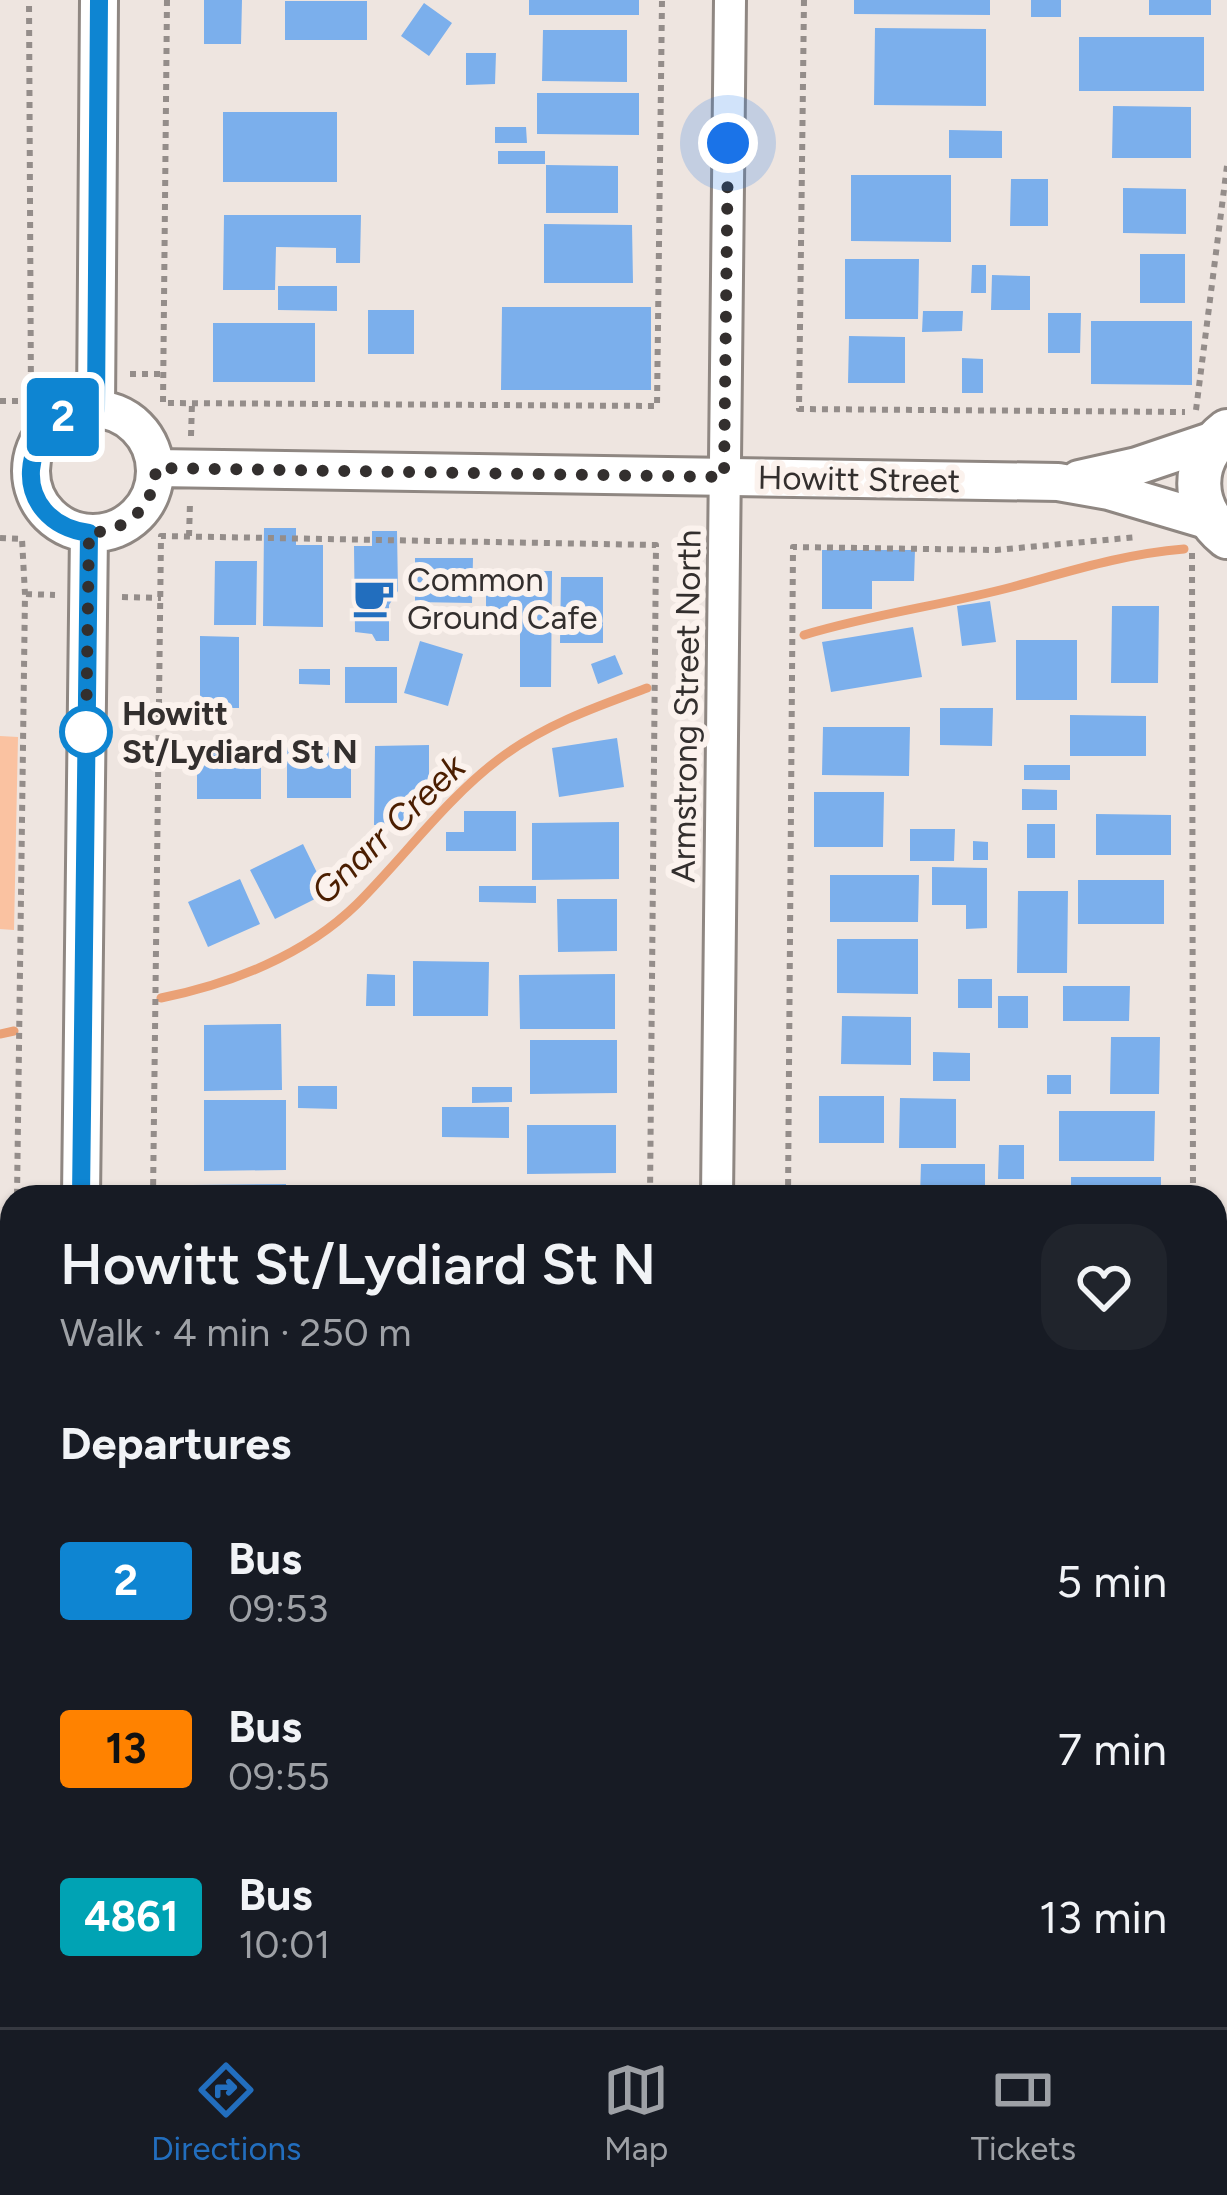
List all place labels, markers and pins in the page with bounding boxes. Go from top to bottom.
place label: Common Ground Cafe [407,560,597,637]
cafe icon: Common Ground Cafe [350,575,396,621]
place label: Howitt St/Lydiard St N [122,694,358,771]
marker: Howitt St/Lydiard St N [61,707,111,757]

